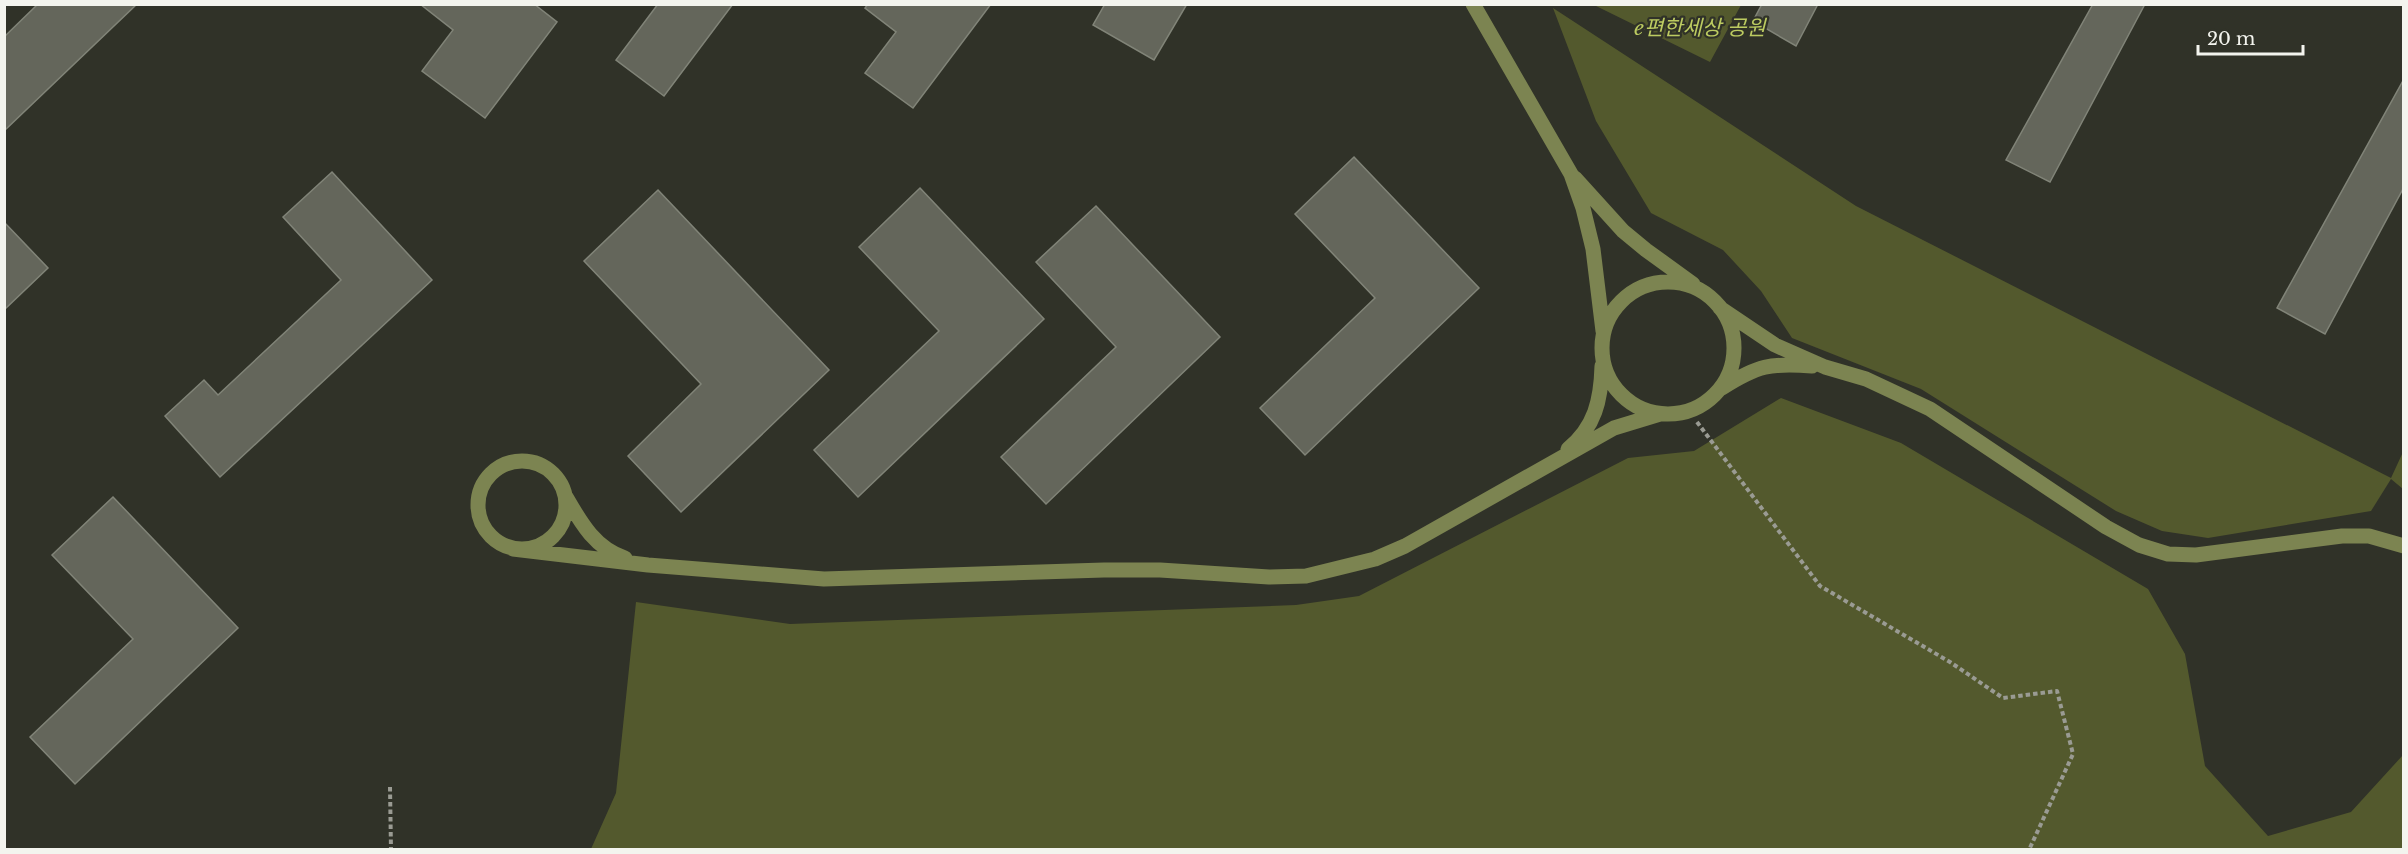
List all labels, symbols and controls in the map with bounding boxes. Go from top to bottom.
park label: e편한세상 공원 [1634,15,1767,41]
scale bar [2198,18,2303,56]
text: 20 m [2207,28,2255,50]

